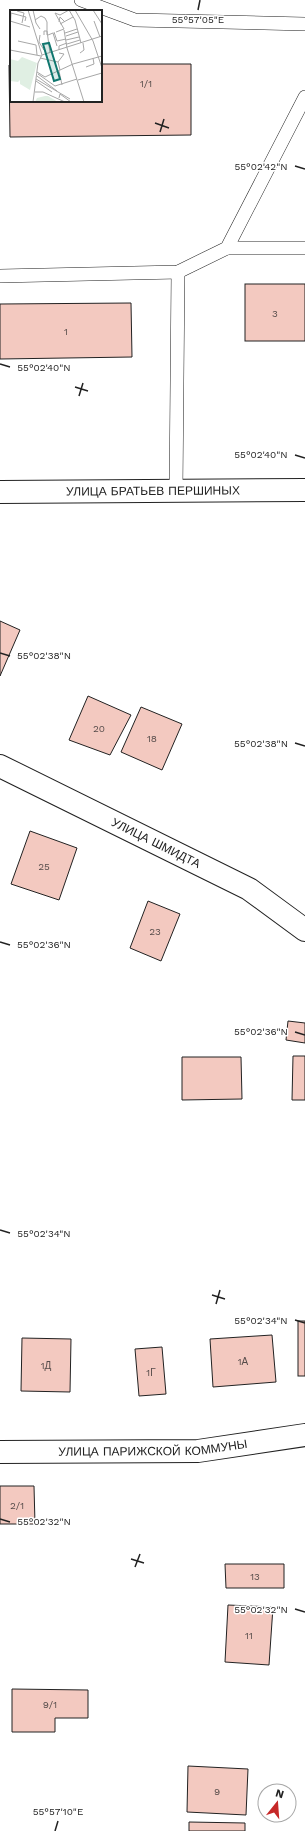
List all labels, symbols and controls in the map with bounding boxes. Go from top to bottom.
inset map [10,10,102,102]
text: 55°57'05"E [172,14,224,25]
house number: 1/1 [140,78,152,89]
text: 55°02'42"N [234,161,288,172]
house number: 3 [272,308,278,319]
house number: 1 [64,326,68,337]
text: 55°02'40"N [17,362,71,373]
text: 55°02'40"N [234,449,288,460]
street label: УЛИЦА БРАТЬЕВ ПЕРШИНЫХ [66,483,240,499]
text: 55°02'38"N [17,650,71,661]
house number: 20 [93,723,105,734]
house number: 18 [147,733,157,744]
text: 55°02'38"N [234,738,288,749]
street label: УЛИЦА ШМИДТА [109,815,203,871]
house number: 25 [38,861,50,872]
house number: 23 [149,926,161,937]
text: 55°02'36"N [17,939,71,950]
text: 55°02'36"N [234,1026,288,1037]
text: 55°02'34"N [17,1228,71,1239]
text: 55°02'34"N [234,1315,288,1326]
house number: 1А [238,1356,249,1367]
house number: 1Д [41,1360,52,1371]
house number: 1Г [146,1367,156,1378]
street label: УЛИЦА ПАРИЖСКОЙ КОММУНЫ [58,1437,248,1459]
house number: 2/1 [10,1500,24,1511]
text: 55°02'32"N [17,1516,71,1527]
house number: 13 [250,1571,260,1582]
text: 55°02'32"N [234,1604,288,1615]
house number: 11 [245,1630,253,1641]
house number: 9/1 [43,1699,57,1710]
north arrow [257,1783,297,1823]
house number: 9 [214,1786,220,1797]
text: N [274,1787,286,1801]
text: 55°57'10"E [33,1806,83,1817]

